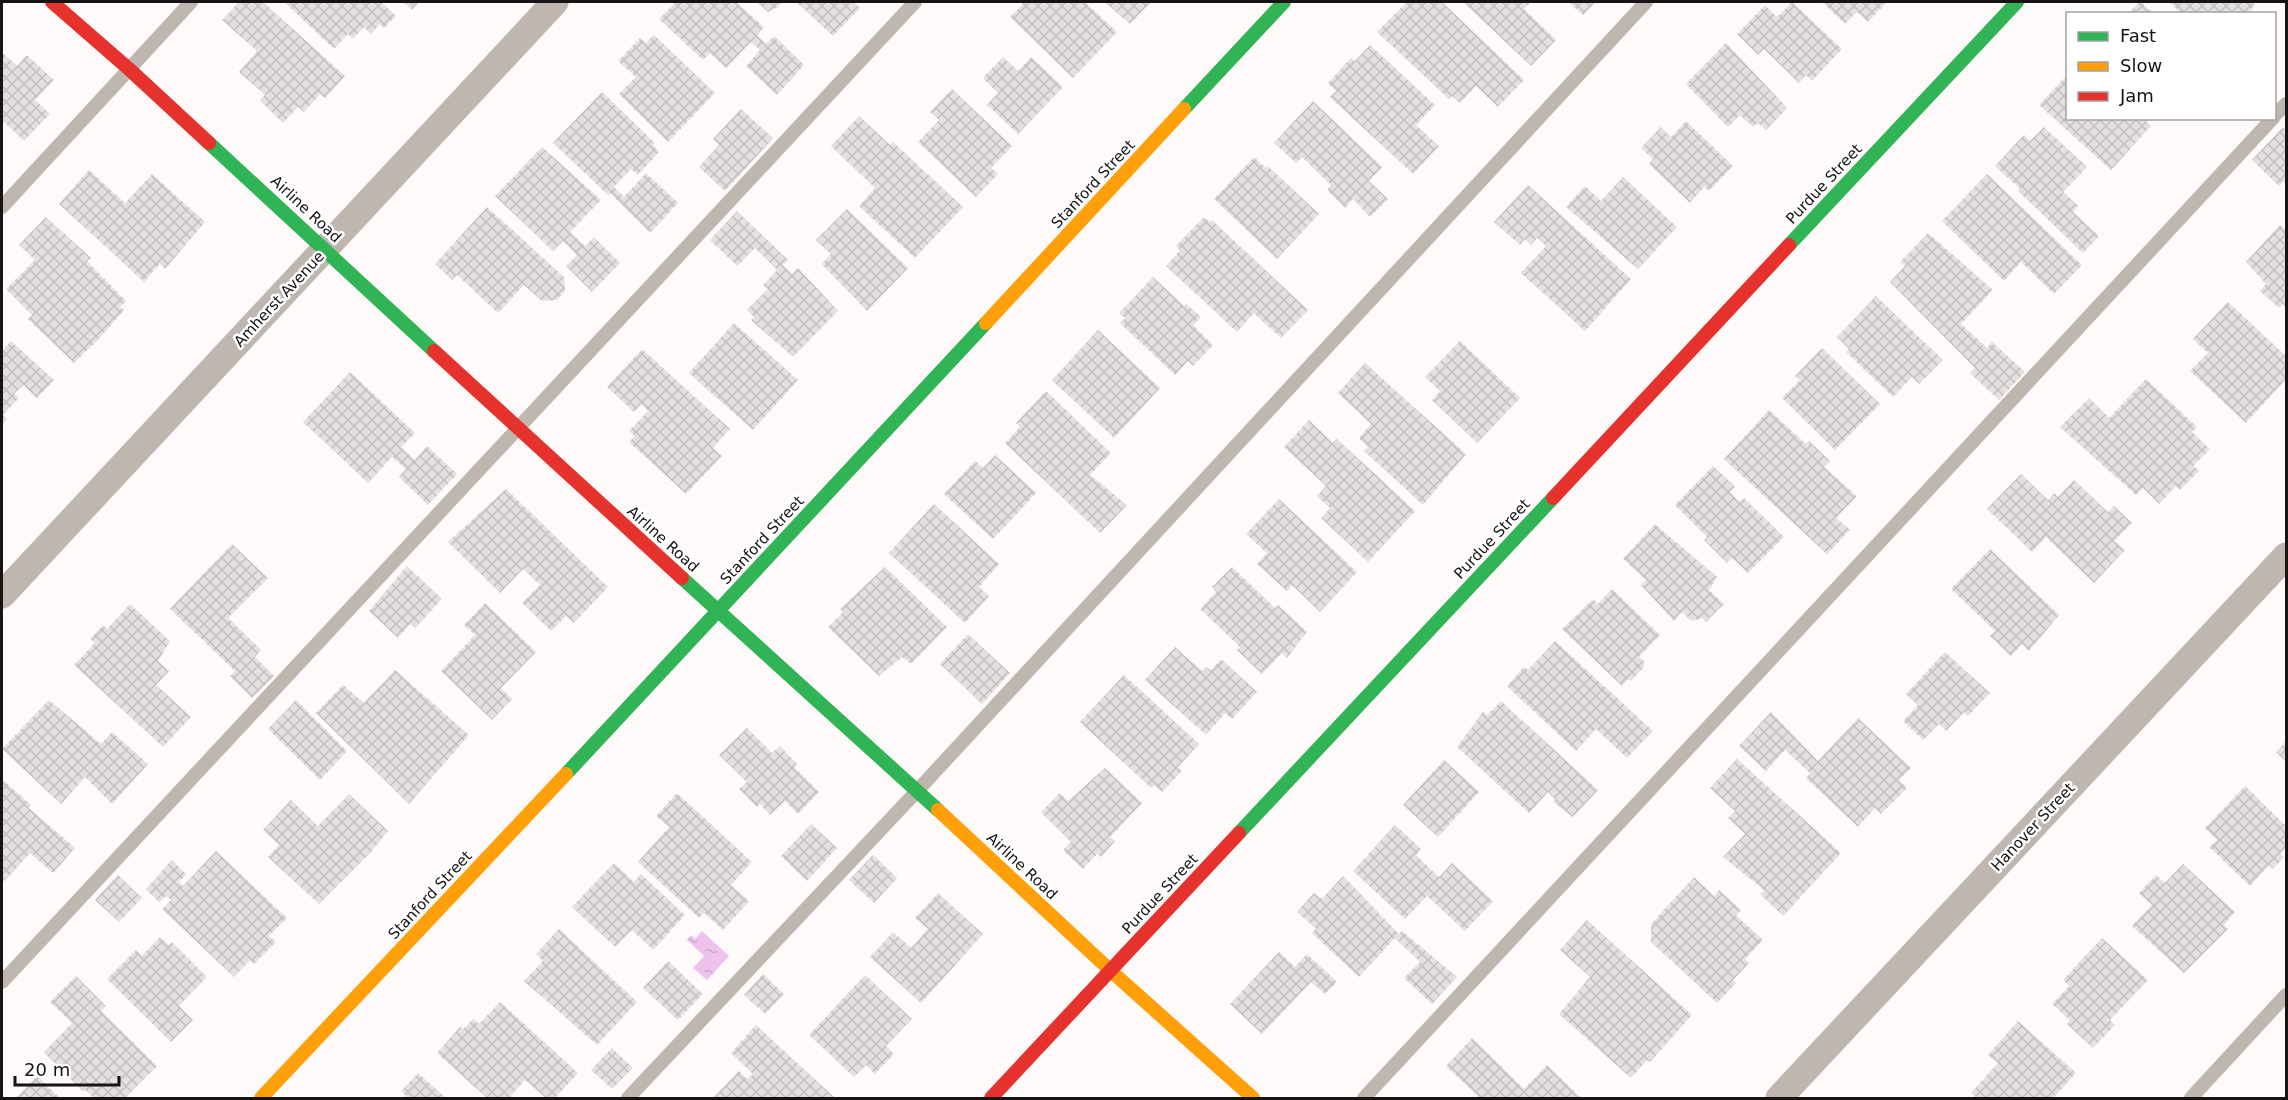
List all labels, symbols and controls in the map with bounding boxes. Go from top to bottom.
legend [2066,12,2276,120]
text: Fast [2120,25,2156,46]
text: Slow [2120,55,2162,76]
text: Jam [2119,85,2154,106]
street label: Stanford Street [1047,136,1139,232]
street label: Purdue Street [1782,140,1866,228]
street label: Airline Road [267,172,345,246]
street label: Amherst Avenue [230,248,328,350]
street label: Stanford Street [716,492,808,588]
street label: Purdue Street [1450,495,1534,583]
street label: Airline Road [624,502,702,576]
street label: Hanover Street [1988,779,2078,875]
street label: Airline Road [983,829,1061,903]
street label: Stanford Street [384,847,476,943]
street label: Purdue Street [1118,850,1202,938]
scale bar [15,1049,118,1087]
text: 20 m [24,1059,70,1080]

